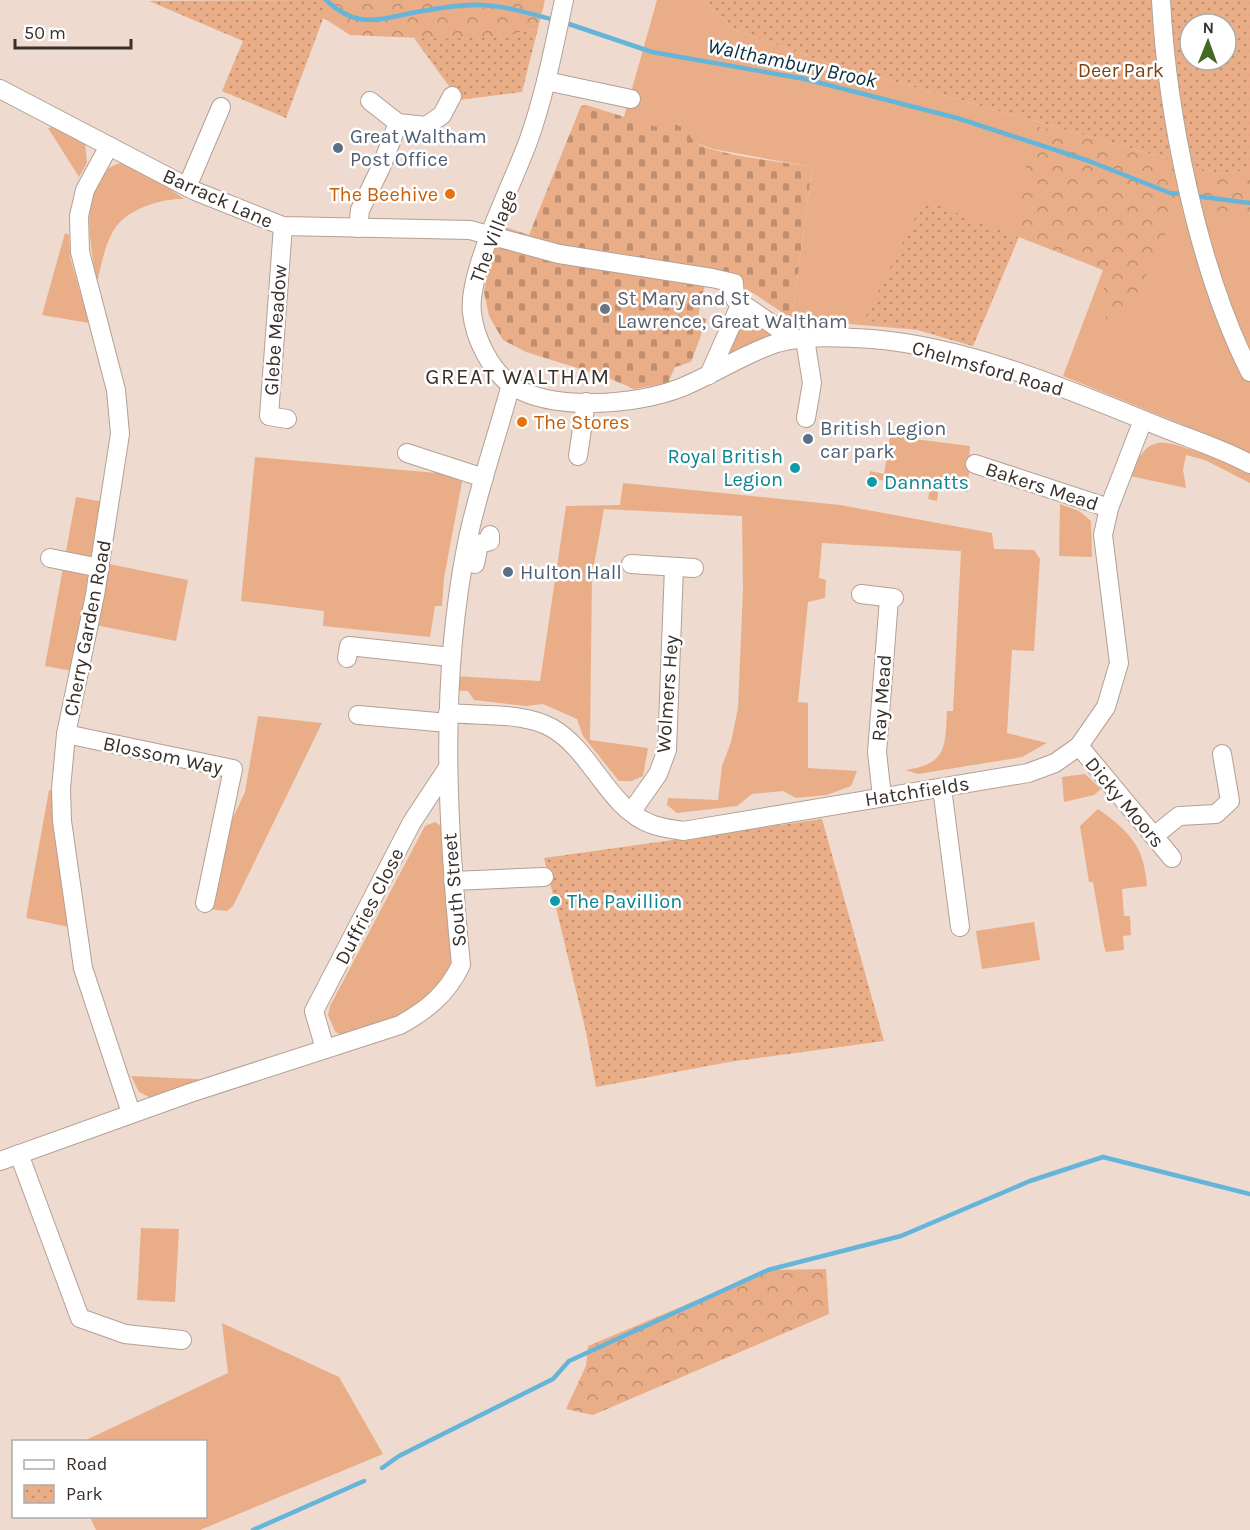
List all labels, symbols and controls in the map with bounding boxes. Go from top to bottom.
scale bar [15,12,130,50]
north arrow [1178,12,1238,72]
text: N [1202,18,1214,37]
text: 50 m [24,22,66,44]
water label: Walthambury Brook [705,33,879,93]
park label: Deer Park [1078,59,1164,82]
place label: Great Waltham Post Office [350,125,487,171]
marker: Great Waltham Post Office [331,141,345,155]
street label: Barrack Lane [159,164,276,233]
place label: The Beehive [330,183,438,206]
street label: The Village [465,186,522,286]
marker: The Beehive [443,187,457,201]
street label: Glebe Meadow [259,263,292,396]
place label: St Mary and St Lawrence, Great Waltham [617,287,848,333]
marker: St Mary and St Lawrence, Great Waltham [598,302,612,316]
street label: Chelmsford Road [909,336,1066,401]
district label: GREAT WALTHAM [425,364,611,390]
place label: The Stores [534,411,630,434]
marker: The Stores [515,415,529,429]
place label: British Legion car park [820,417,946,463]
marker: British Legion car park [801,432,815,446]
place label: Royal British Legion [667,445,783,491]
street label: Bakers Mead [982,457,1101,516]
marker: Royal British Legion [788,461,802,475]
place label: Dannatts [884,471,969,494]
marker: Dannatts [865,475,879,489]
street label: Cherry Garden Road [59,538,116,718]
place label: Hulton Hall [520,561,622,584]
marker: Hulton Hall [501,565,515,579]
street label: Wolmers Hey [652,634,683,754]
street label: Ray Mead [867,654,896,742]
street label: Blossom Way [101,732,225,779]
street label: Dicky Moors [1080,752,1169,852]
street label: Hatchfields [863,772,971,811]
street label: South Street [438,832,471,948]
street label: Duffries Close [330,844,409,968]
place label: The Pavillion [567,890,682,913]
marker: The Pavillion [548,894,562,908]
legend [12,1440,207,1518]
text: Road [66,1453,107,1475]
text: Park [66,1483,103,1505]

